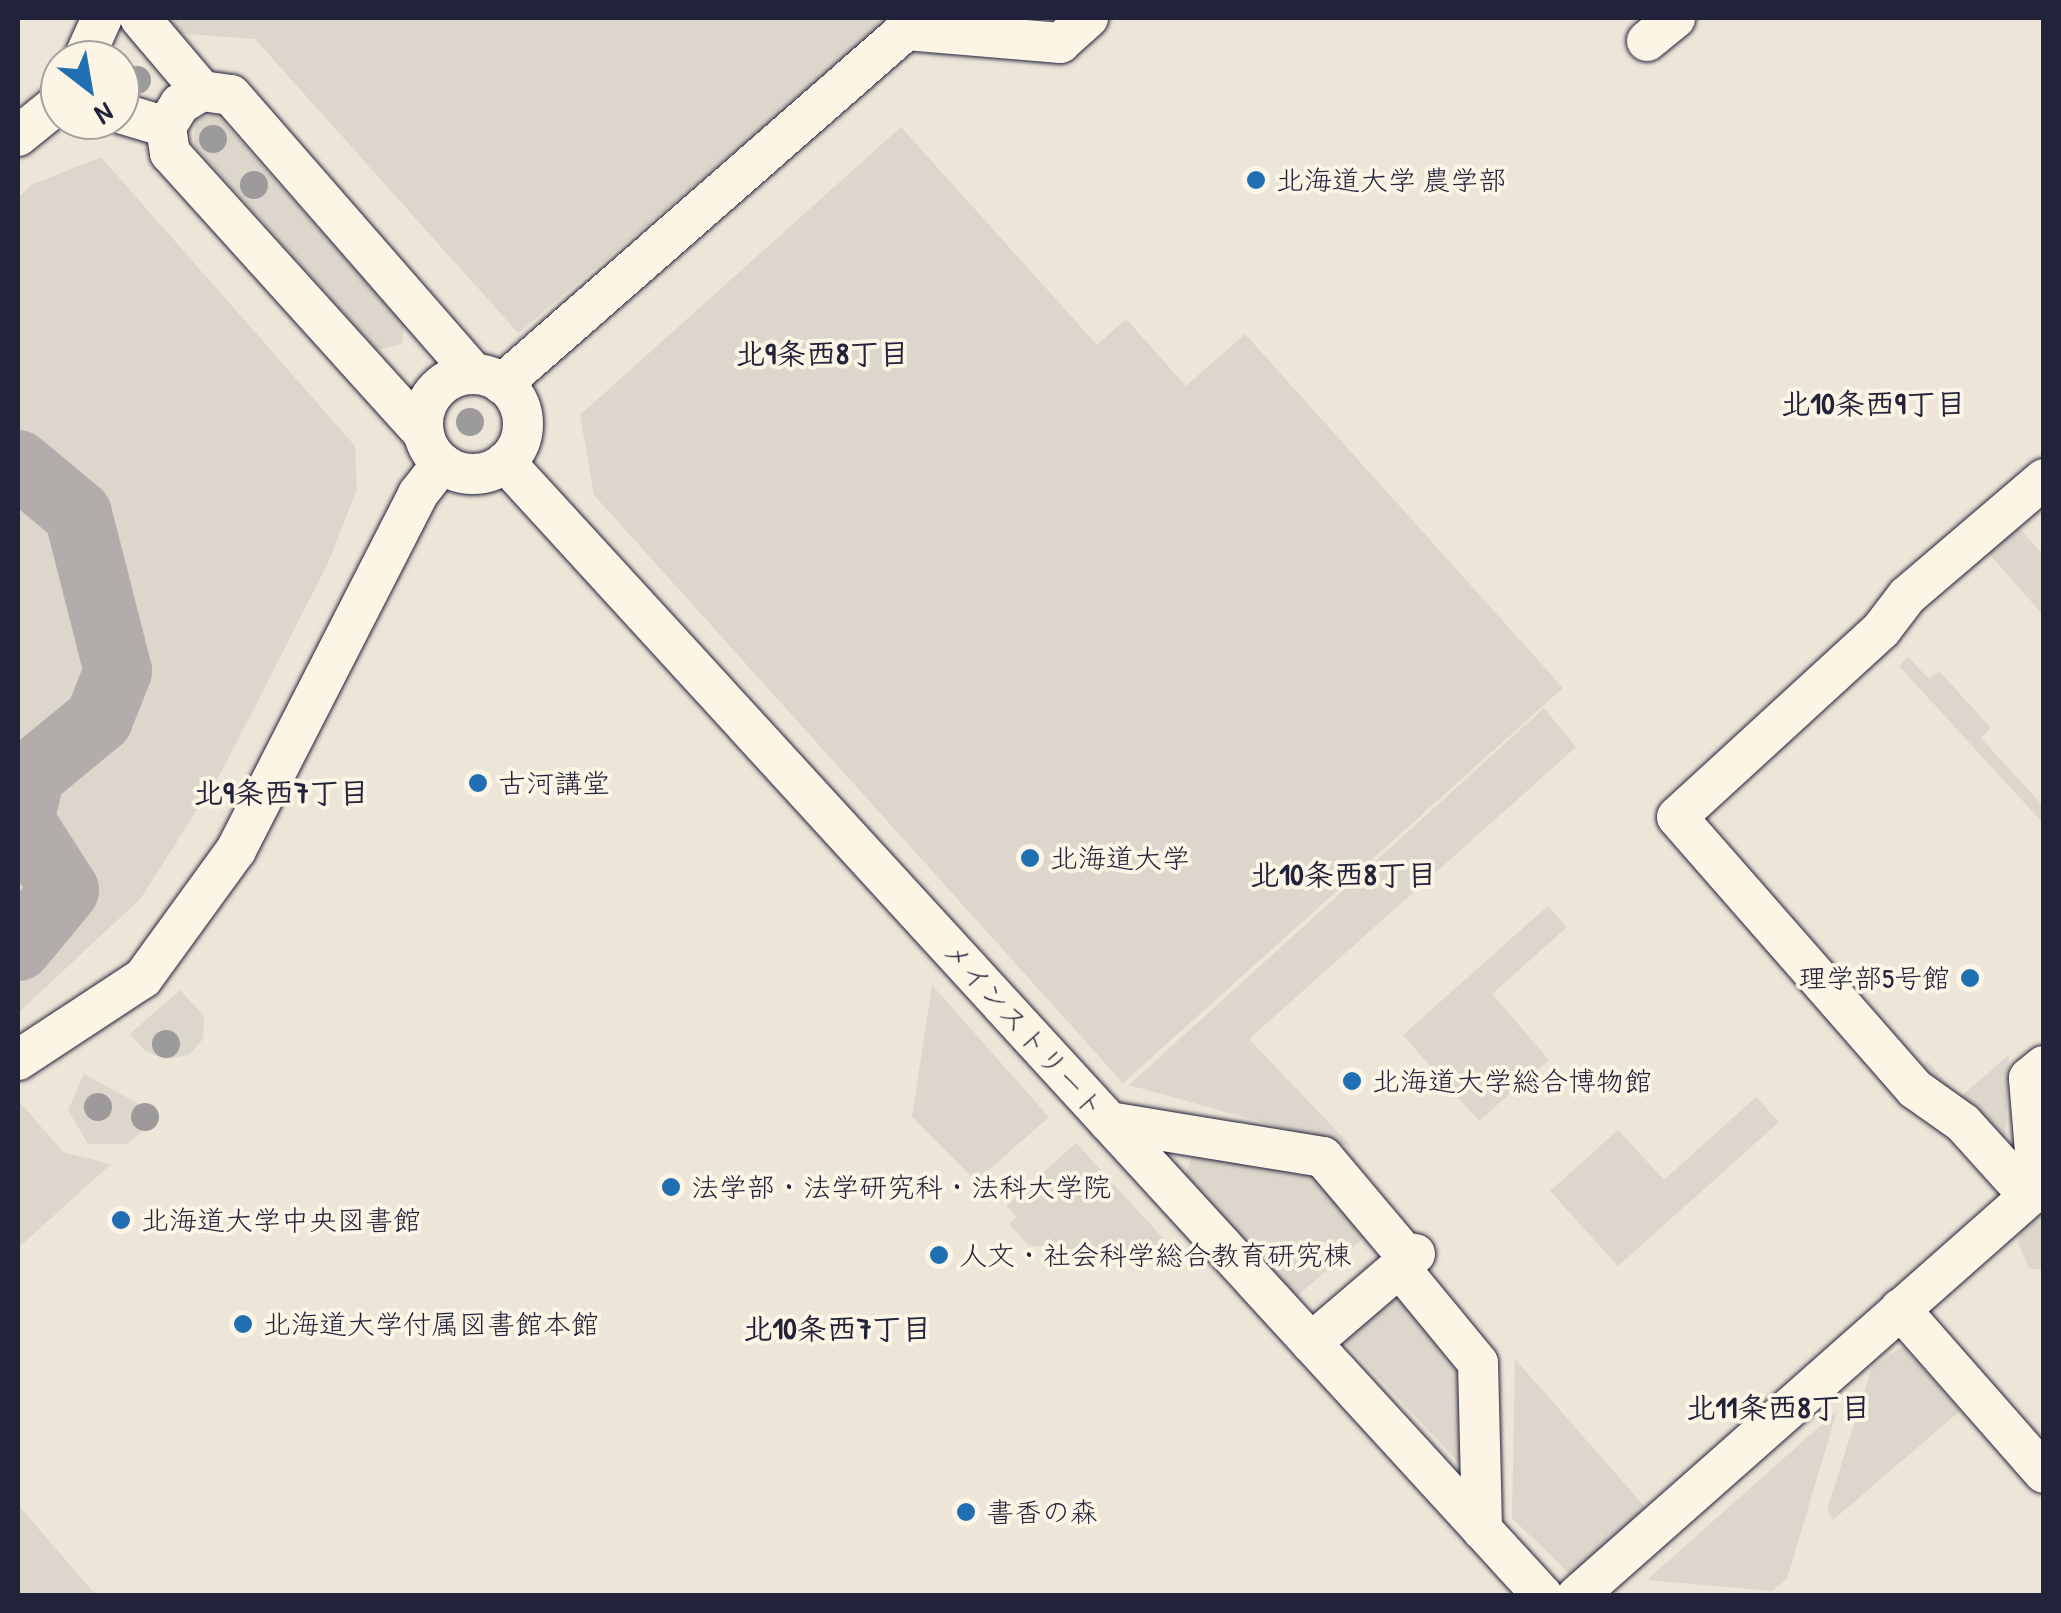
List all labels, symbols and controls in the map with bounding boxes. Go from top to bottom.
north arrow [40,40,140,140]
text: N [88,94,121,134]
place label: 北海道大学 農学部 [1276,163,1506,197]
marker: 北海道大学 農学部 [1245,169,1267,191]
district label: 北9条西8丁目 [735,335,909,371]
district label: 北10条西9丁目 [1780,385,1966,421]
place label: 古河講堂 [498,766,610,800]
marker: 古河講堂 [467,772,489,794]
district label: 北9条西7丁目 [193,774,369,810]
place label: 北海道大学 [1050,841,1190,875]
marker: 北海道大学 [1019,847,1041,869]
district label: 北10条西8丁目 [1249,856,1437,892]
street label: メインストリート [937,935,1111,1123]
place label: 理学部5号館 [1798,961,1950,995]
marker: 理学部5号館 [1959,967,1981,989]
place label: 北海道大学総合博物館 [1372,1064,1652,1098]
marker: 北海道大学総合博物館 [1341,1070,1363,1092]
place label: 法学部・法学研究科・法科大学院 [691,1170,1111,1204]
marker: 法学部・法学研究科・法科大学院 [660,1176,682,1198]
place label: 北海道大学中央図書館 [141,1203,421,1237]
marker: 北海道大学中央図書館 [110,1209,132,1231]
place label: 人文・社会科学総合教育研究棟 [959,1238,1351,1272]
marker: 人文・社会科学総合教育研究棟 [928,1244,950,1266]
place label: 北海道大学付属図書館本館 [263,1307,599,1341]
district label: 北10条西7丁目 [742,1310,932,1346]
marker: 北海道大学付属図書館本館 [232,1313,254,1335]
district label: 北11条西8丁目 [1686,1389,1870,1425]
place label: 書香の森 [986,1495,1098,1529]
marker: 書香の森 [955,1501,977,1523]

